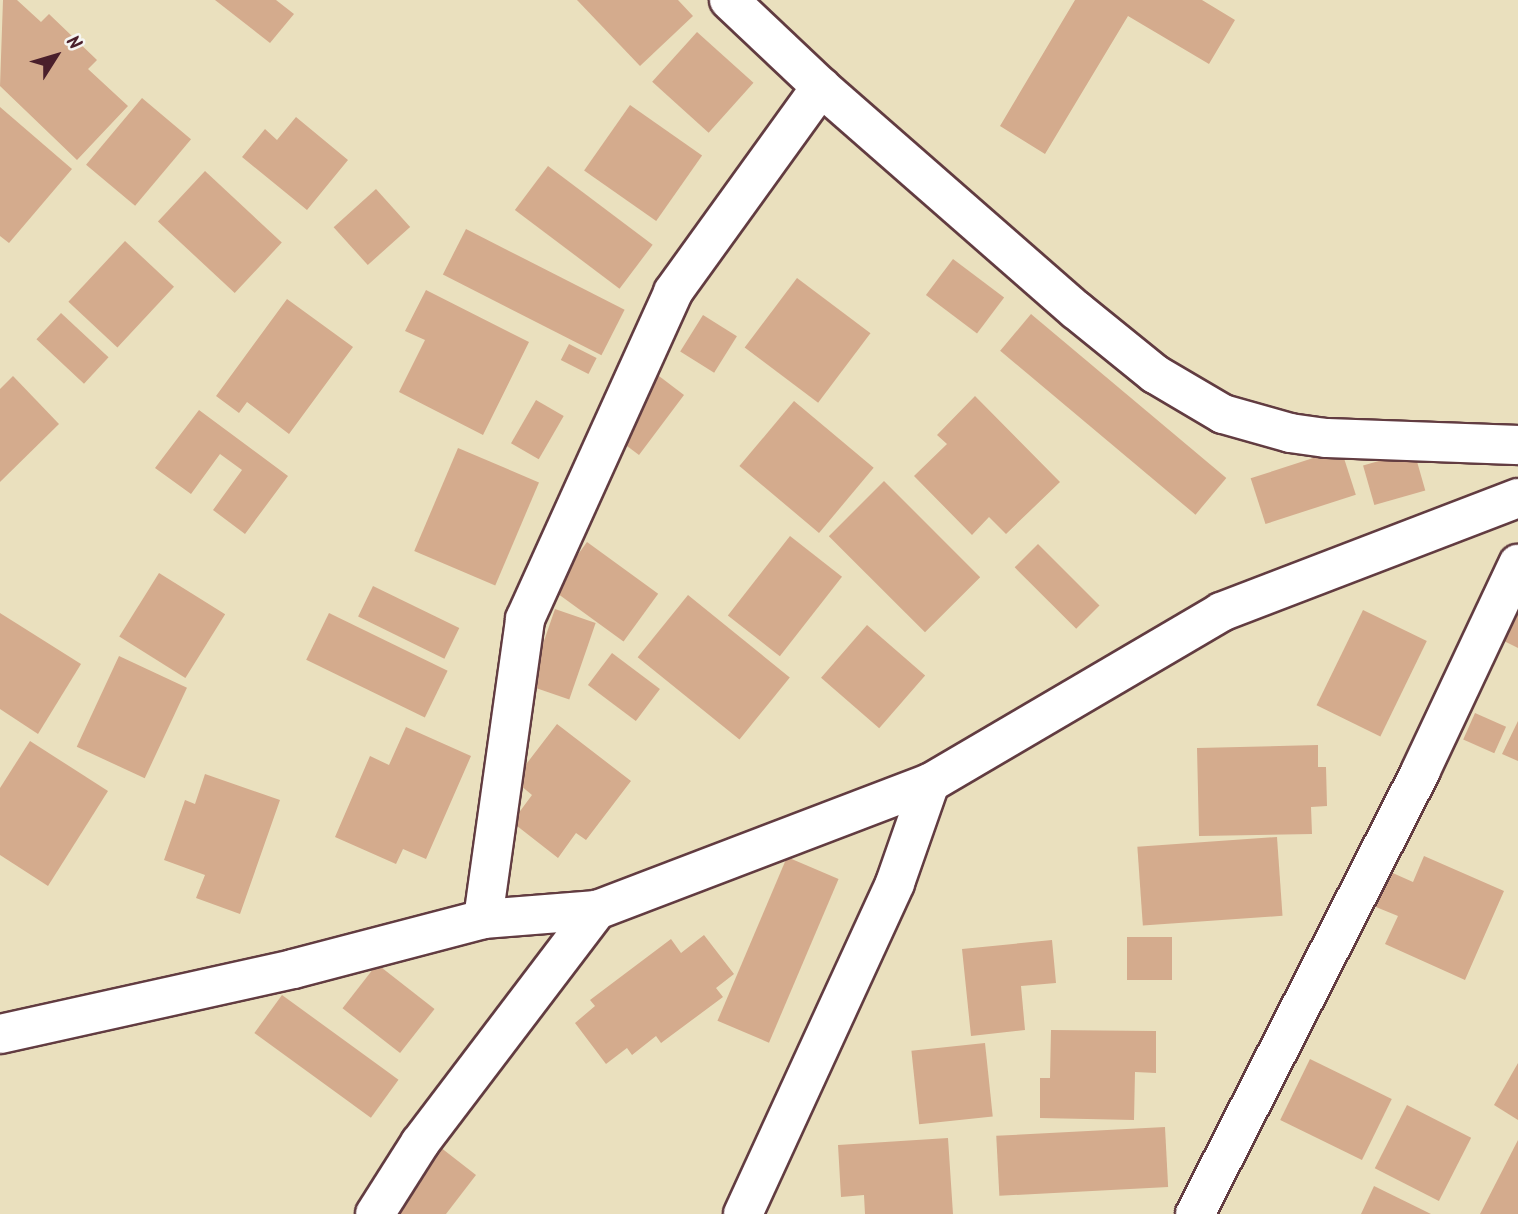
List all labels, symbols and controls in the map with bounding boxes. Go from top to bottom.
north arrow [21,21,91,91]
text: N [57,30,88,57]

